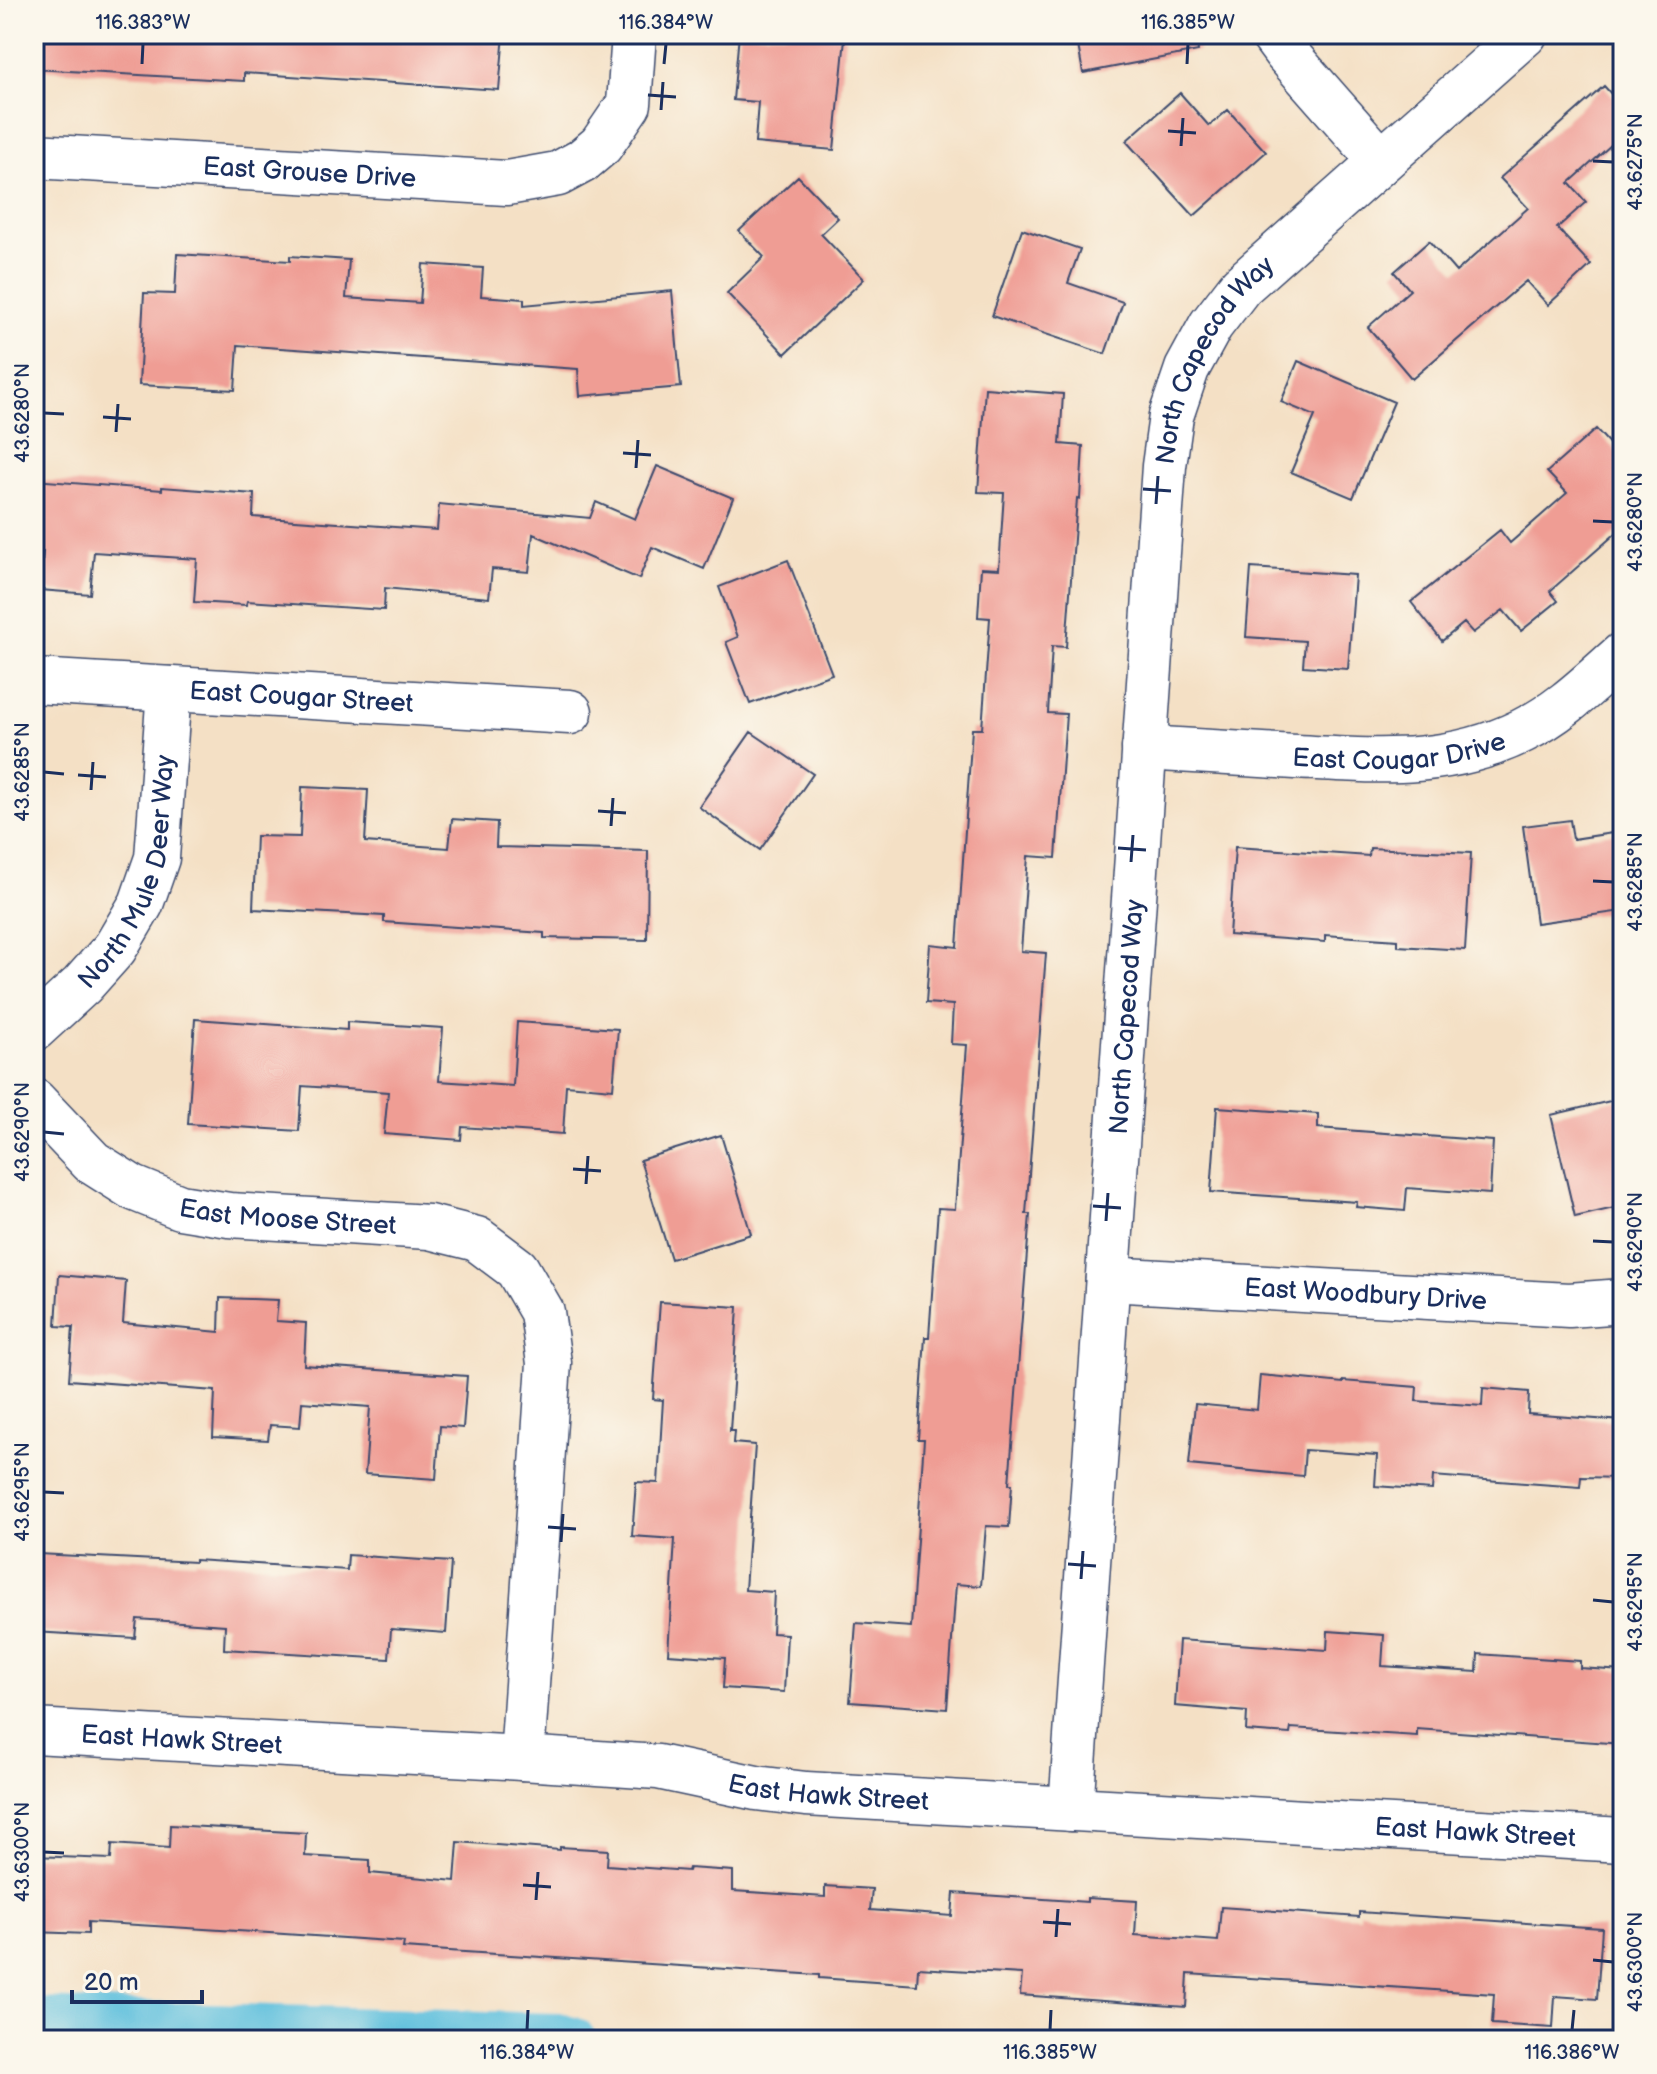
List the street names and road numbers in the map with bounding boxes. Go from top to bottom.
street label: East Grouse Drive [202,152,417,195]
street label: North Capecod Way [1150,250,1281,466]
street label: East Cougar Street [189,676,414,720]
street label: East Cougar Drive [1292,726,1510,777]
street label: North Mule Deer Way [72,754,181,996]
street label: North Capecod Way [1104,898,1151,1135]
street label: East Moose Street [177,1193,397,1242]
street label: East Woodbury Drive [1243,1273,1488,1317]
street label: East Hawk Street [80,1720,283,1762]
street label: East Hawk Street [725,1768,930,1818]
street label: East Hawk Street [1374,1812,1577,1854]

